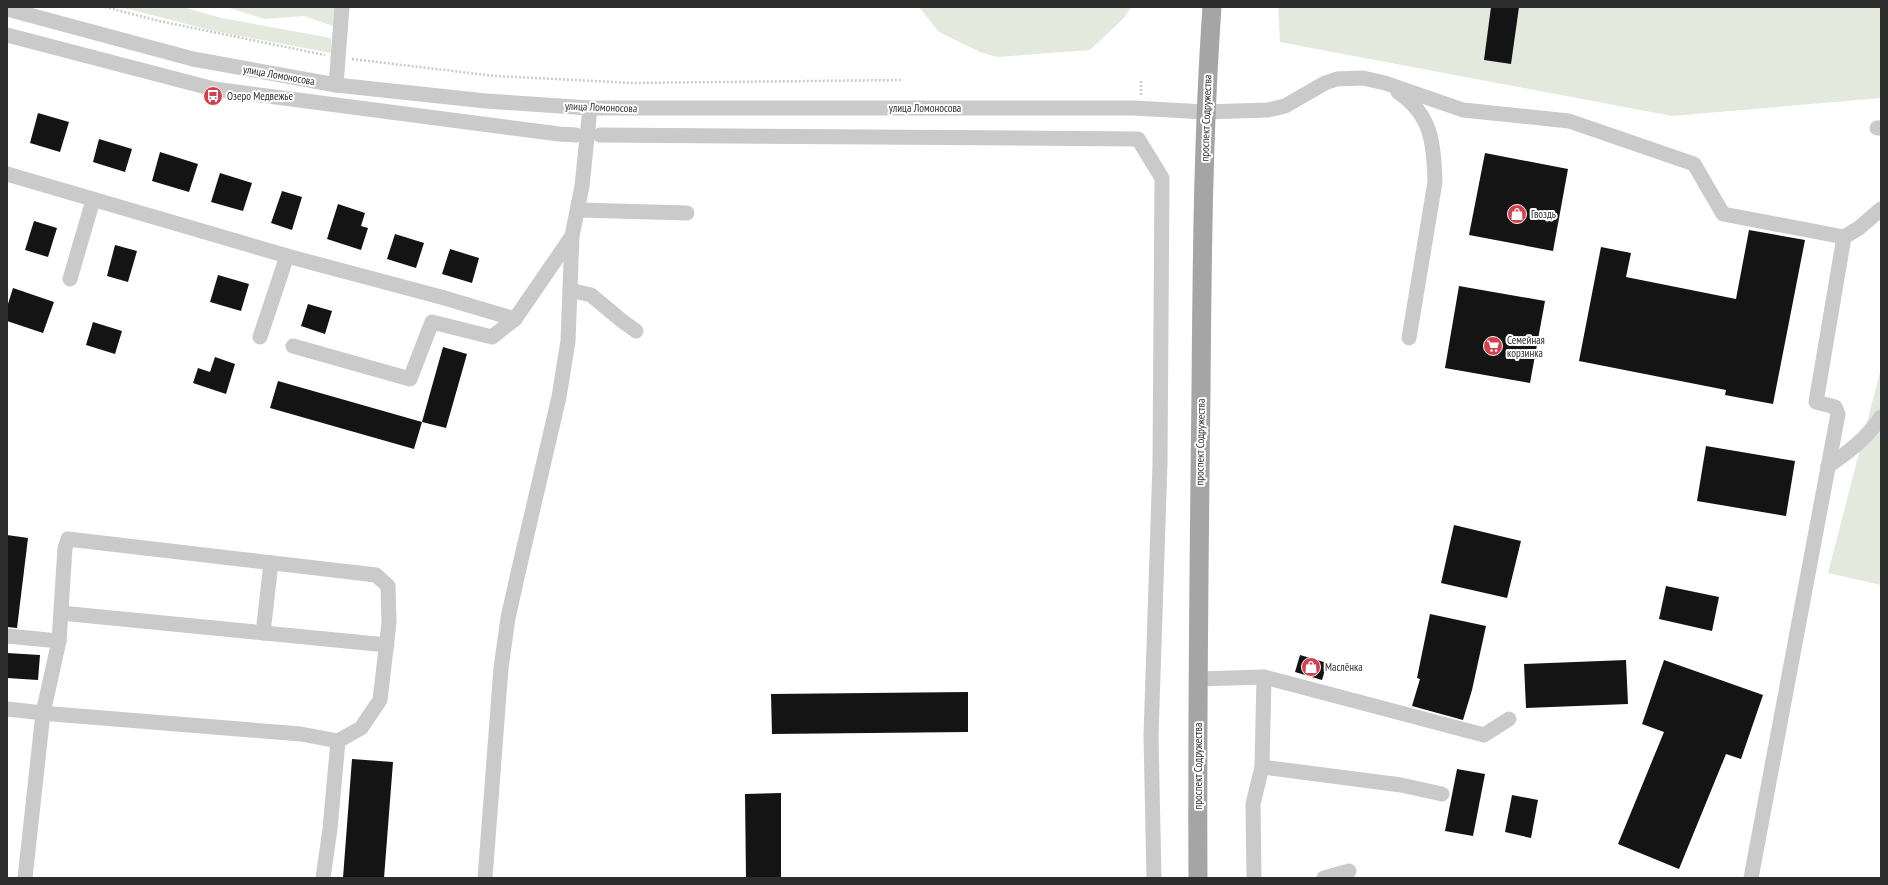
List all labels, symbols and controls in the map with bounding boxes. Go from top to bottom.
street label: улица Ломоносова [242,62,316,88]
street label: проспект Содружества [1197,74,1215,162]
bus stop icon: Озеро Медвежье [202,85,224,107]
place label: Озеро Медвежье [227,89,293,103]
street label: улица Ломоносова [565,99,637,115]
street label: улица Ломоносова [889,101,961,115]
shop icon: Гвоздь [1506,203,1528,225]
place label: Гвоздь [1531,207,1556,221]
place label: Семейная корзинка [1507,333,1545,360]
supermarket icon: Семейная корзинка [1482,335,1504,357]
street label: проспект Содружества [1192,398,1208,486]
shop icon: Маслёнка [1300,656,1322,678]
place label: Маслёнка [1325,660,1363,674]
street label: проспект Содружества [1191,723,1205,809]

